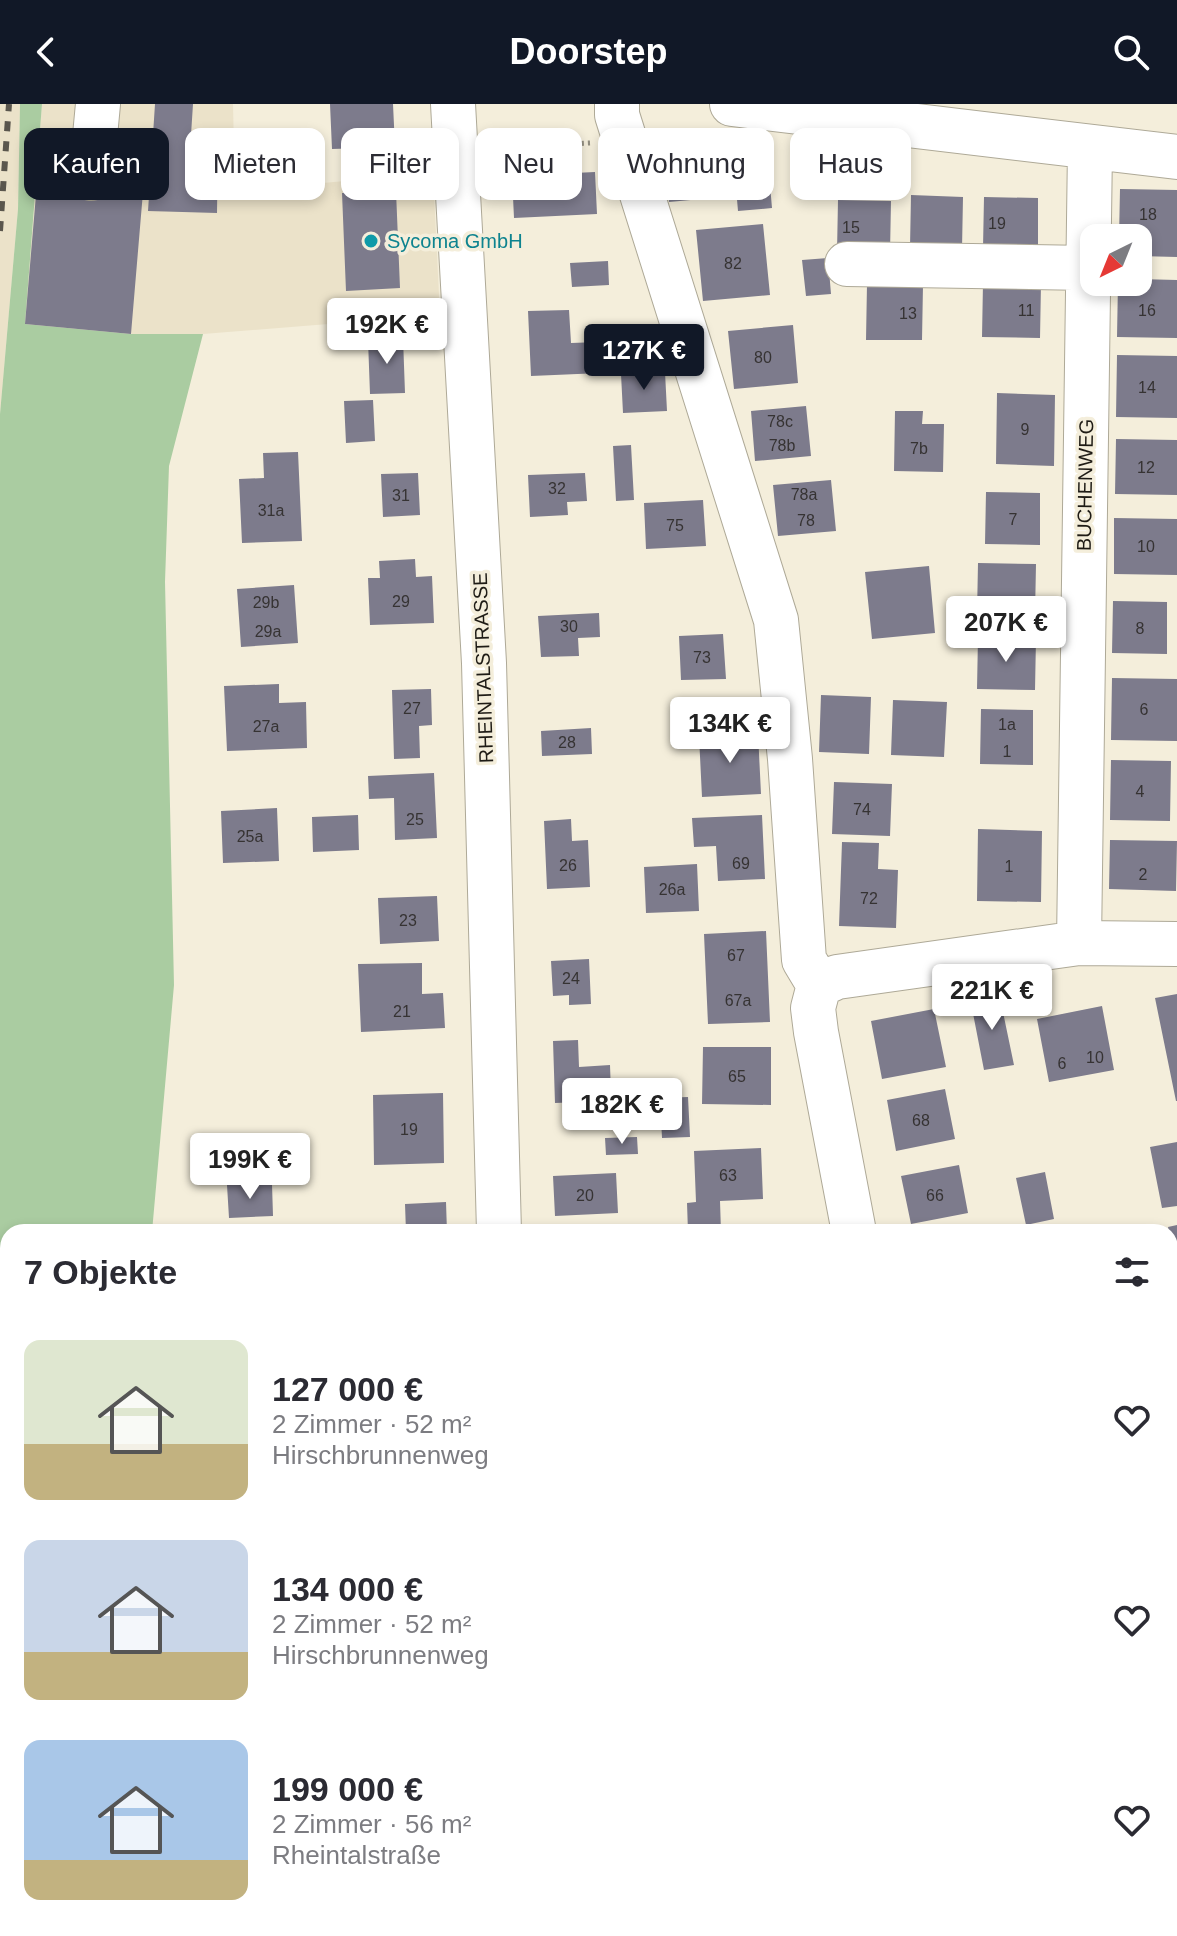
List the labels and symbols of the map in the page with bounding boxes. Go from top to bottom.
house number: 18 [1139,206,1157,223]
house number: 19 [988,215,1006,232]
house number: 15 [842,219,860,236]
north arrow [1080,224,1152,296]
place label: Sycoma GmbH [387,230,523,252]
marker: Sycoma GmbH [362,232,380,250]
house number: 82 [724,255,742,272]
pin: 192K € [322,298,452,366]
house number: 11 [1018,302,1034,319]
house number: 16 [1138,302,1156,319]
house number: 13 [899,305,917,322]
pin: 127K € [579,324,709,392]
house number: 80 [754,349,772,366]
house number: 14 [1138,379,1156,396]
house number: 78c [767,413,793,430]
street label: BUCHENWEG [1073,419,1097,551]
house number: 9 [1021,421,1030,438]
house number: 78b [769,437,795,454]
house number: 7b [910,440,928,457]
house number: 12 [1137,459,1155,476]
house number: 32 [548,480,566,497]
house number: 78a [791,486,817,503]
house number: 31 [392,487,410,504]
house number: 31a [258,502,284,519]
house number: 7 [1009,511,1018,528]
house number: 78 [797,512,815,529]
house number: 75 [666,517,684,534]
house number: 10 [1137,538,1155,555]
street label: RHEINTALSTRASSE [469,572,497,764]
house number: 29 [392,593,410,610]
house number: 29b [253,594,279,611]
pin: 207K € [941,596,1071,664]
house number: 30 [560,618,578,635]
house number: 8 [1136,620,1145,637]
house number: 29a [255,623,281,640]
house number: 73 [693,649,711,666]
pin: 134K € [665,697,795,765]
house number: 27 [403,700,421,717]
house number: 6 [1140,701,1149,718]
house number: 1a [998,716,1016,733]
house number: 27a [253,718,279,735]
house number: 28 [558,734,576,751]
house number: 1 [1003,743,1012,760]
house number: 4 [1136,783,1145,800]
house number: 74 [853,801,871,818]
house number: 25 [406,811,424,828]
house number: 25a [237,828,263,845]
house number: 69 [732,855,750,872]
house number: 26 [559,857,577,874]
house number: 1 [1005,858,1014,875]
house number: 2 [1139,866,1148,883]
house number: 26a [659,881,685,898]
house number: 72 [860,890,878,907]
house number: 23 [399,912,417,929]
house number: 67 [727,947,745,964]
pin: 221K € [927,964,1057,1032]
house number: 24 [562,970,580,987]
house number: 67a [725,992,751,1009]
house number: 21 [393,1003,411,1020]
house number: 10 [1086,1049,1104,1066]
house number: 6 [1058,1055,1067,1072]
house number: 65 [728,1068,746,1085]
pin: 182K € [557,1078,687,1146]
house number: 68 [912,1112,930,1129]
house number: 19 [400,1121,418,1138]
pin: 199K € [185,1133,315,1201]
house number: 63 [719,1167,737,1184]
house number: 20 [576,1187,594,1204]
house number: 66 [926,1187,944,1204]

